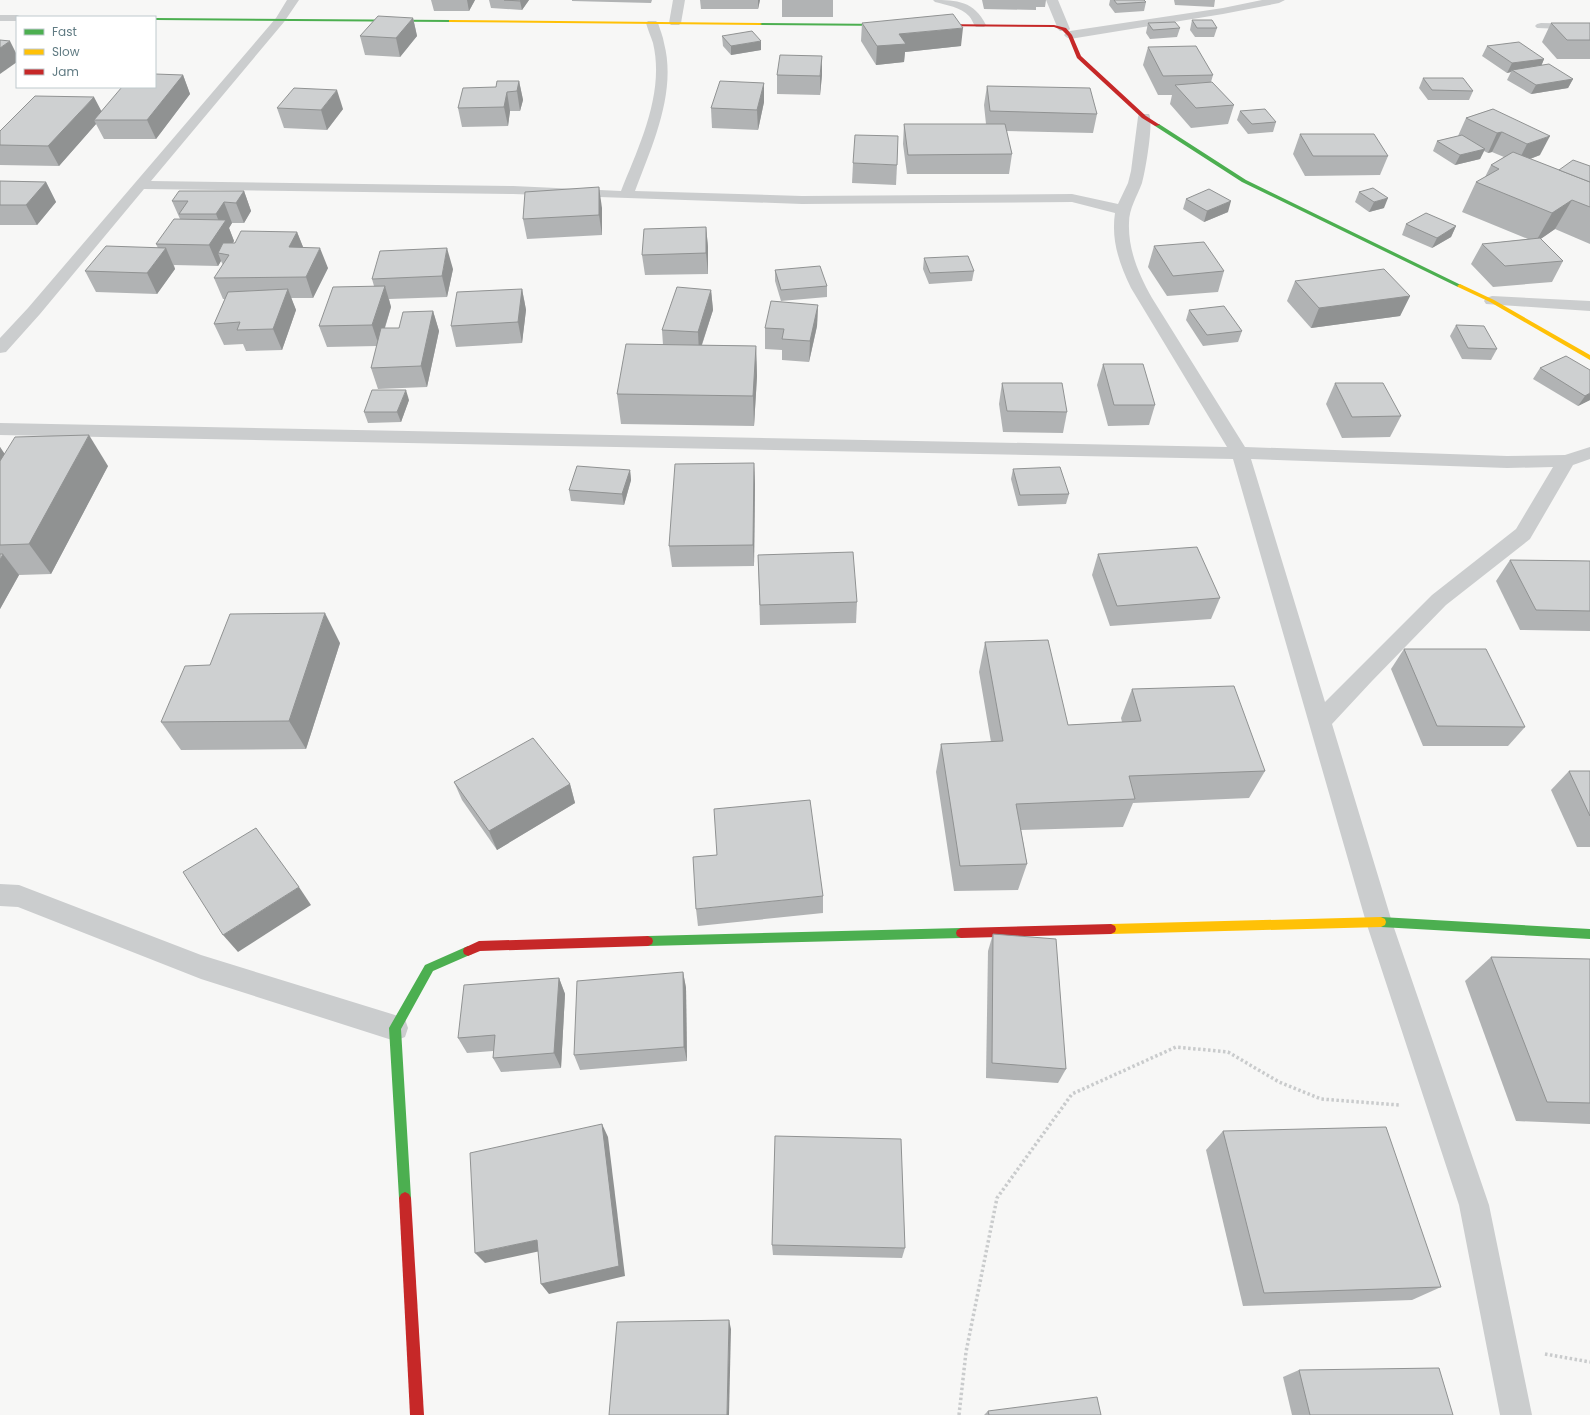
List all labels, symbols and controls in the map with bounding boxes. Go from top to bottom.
legend [16,16,156,88]
text: Fast [52,23,77,40]
text: Slow [52,43,80,60]
text: Jam [52,63,79,80]

